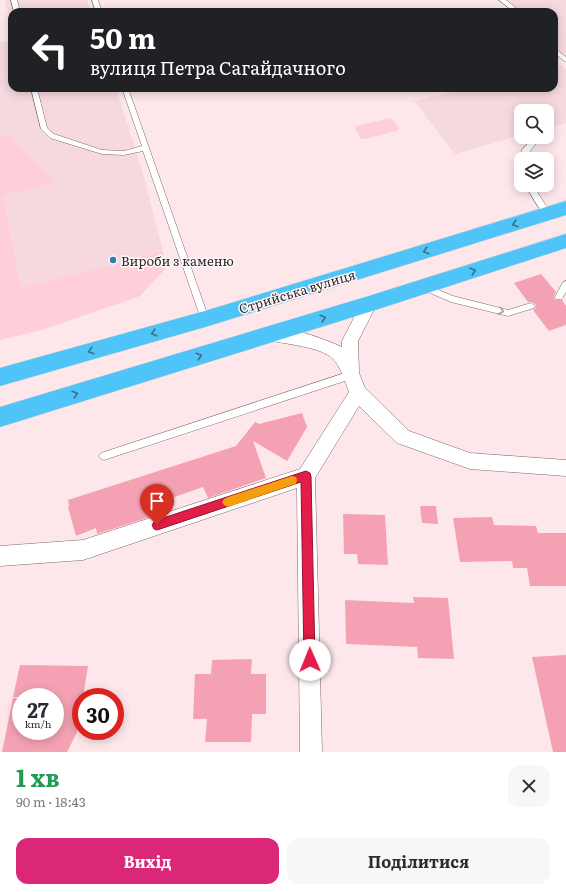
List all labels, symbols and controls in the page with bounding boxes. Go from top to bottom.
text: 50 m [90,16,156,58]
icon: left [24,24,76,76]
text: вулиця Петра Сагайдачного [90,54,346,81]
map controls [514,104,554,192]
button: search [514,104,554,144]
button: layers [514,152,554,192]
one-way arrow [512,219,519,228]
one-way arrow [423,246,430,255]
place label: Вироби з каменю [121,251,234,270]
marker: Вироби з каменю [108,255,118,265]
street label: Стрийська вулиця [236,264,358,318]
one-way arrow [469,267,476,276]
one-way arrow [497,306,504,315]
one-way arrow [320,314,327,323]
one-way arrow [150,328,157,337]
one-way arrow [88,346,95,355]
one-way arrow [195,352,202,361]
one-way arrow [71,390,78,399]
pin [140,484,174,525]
icon: arrive [146,490,168,512]
position arrow [289,639,331,681]
speed limit sign: 30 [72,688,124,740]
text: 27 [27,694,49,724]
text: km/h [25,716,51,731]
text: 1 хв [16,759,60,794]
button: close [508,765,550,807]
text: 90 m · 18:43 [16,792,86,811]
button: Вихід [16,838,279,884]
button: Поділитися [287,838,550,884]

